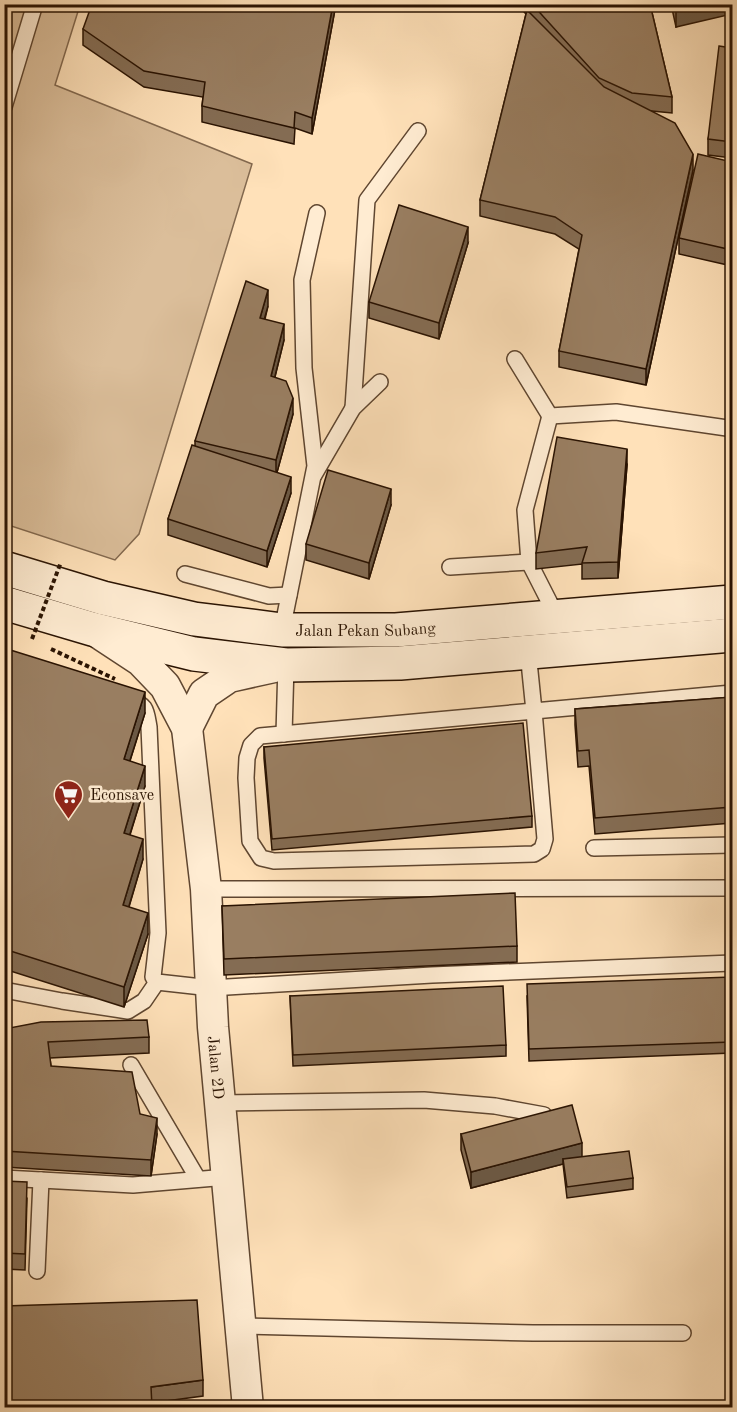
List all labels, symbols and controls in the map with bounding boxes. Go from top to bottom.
street label: Jalan Pekan Subang [295,621,437,640]
supermarket icon: Econsave [53,778,85,820]
place label: Econsave [90,788,154,804]
street label: Jalan 2D [204,1035,226,1100]

